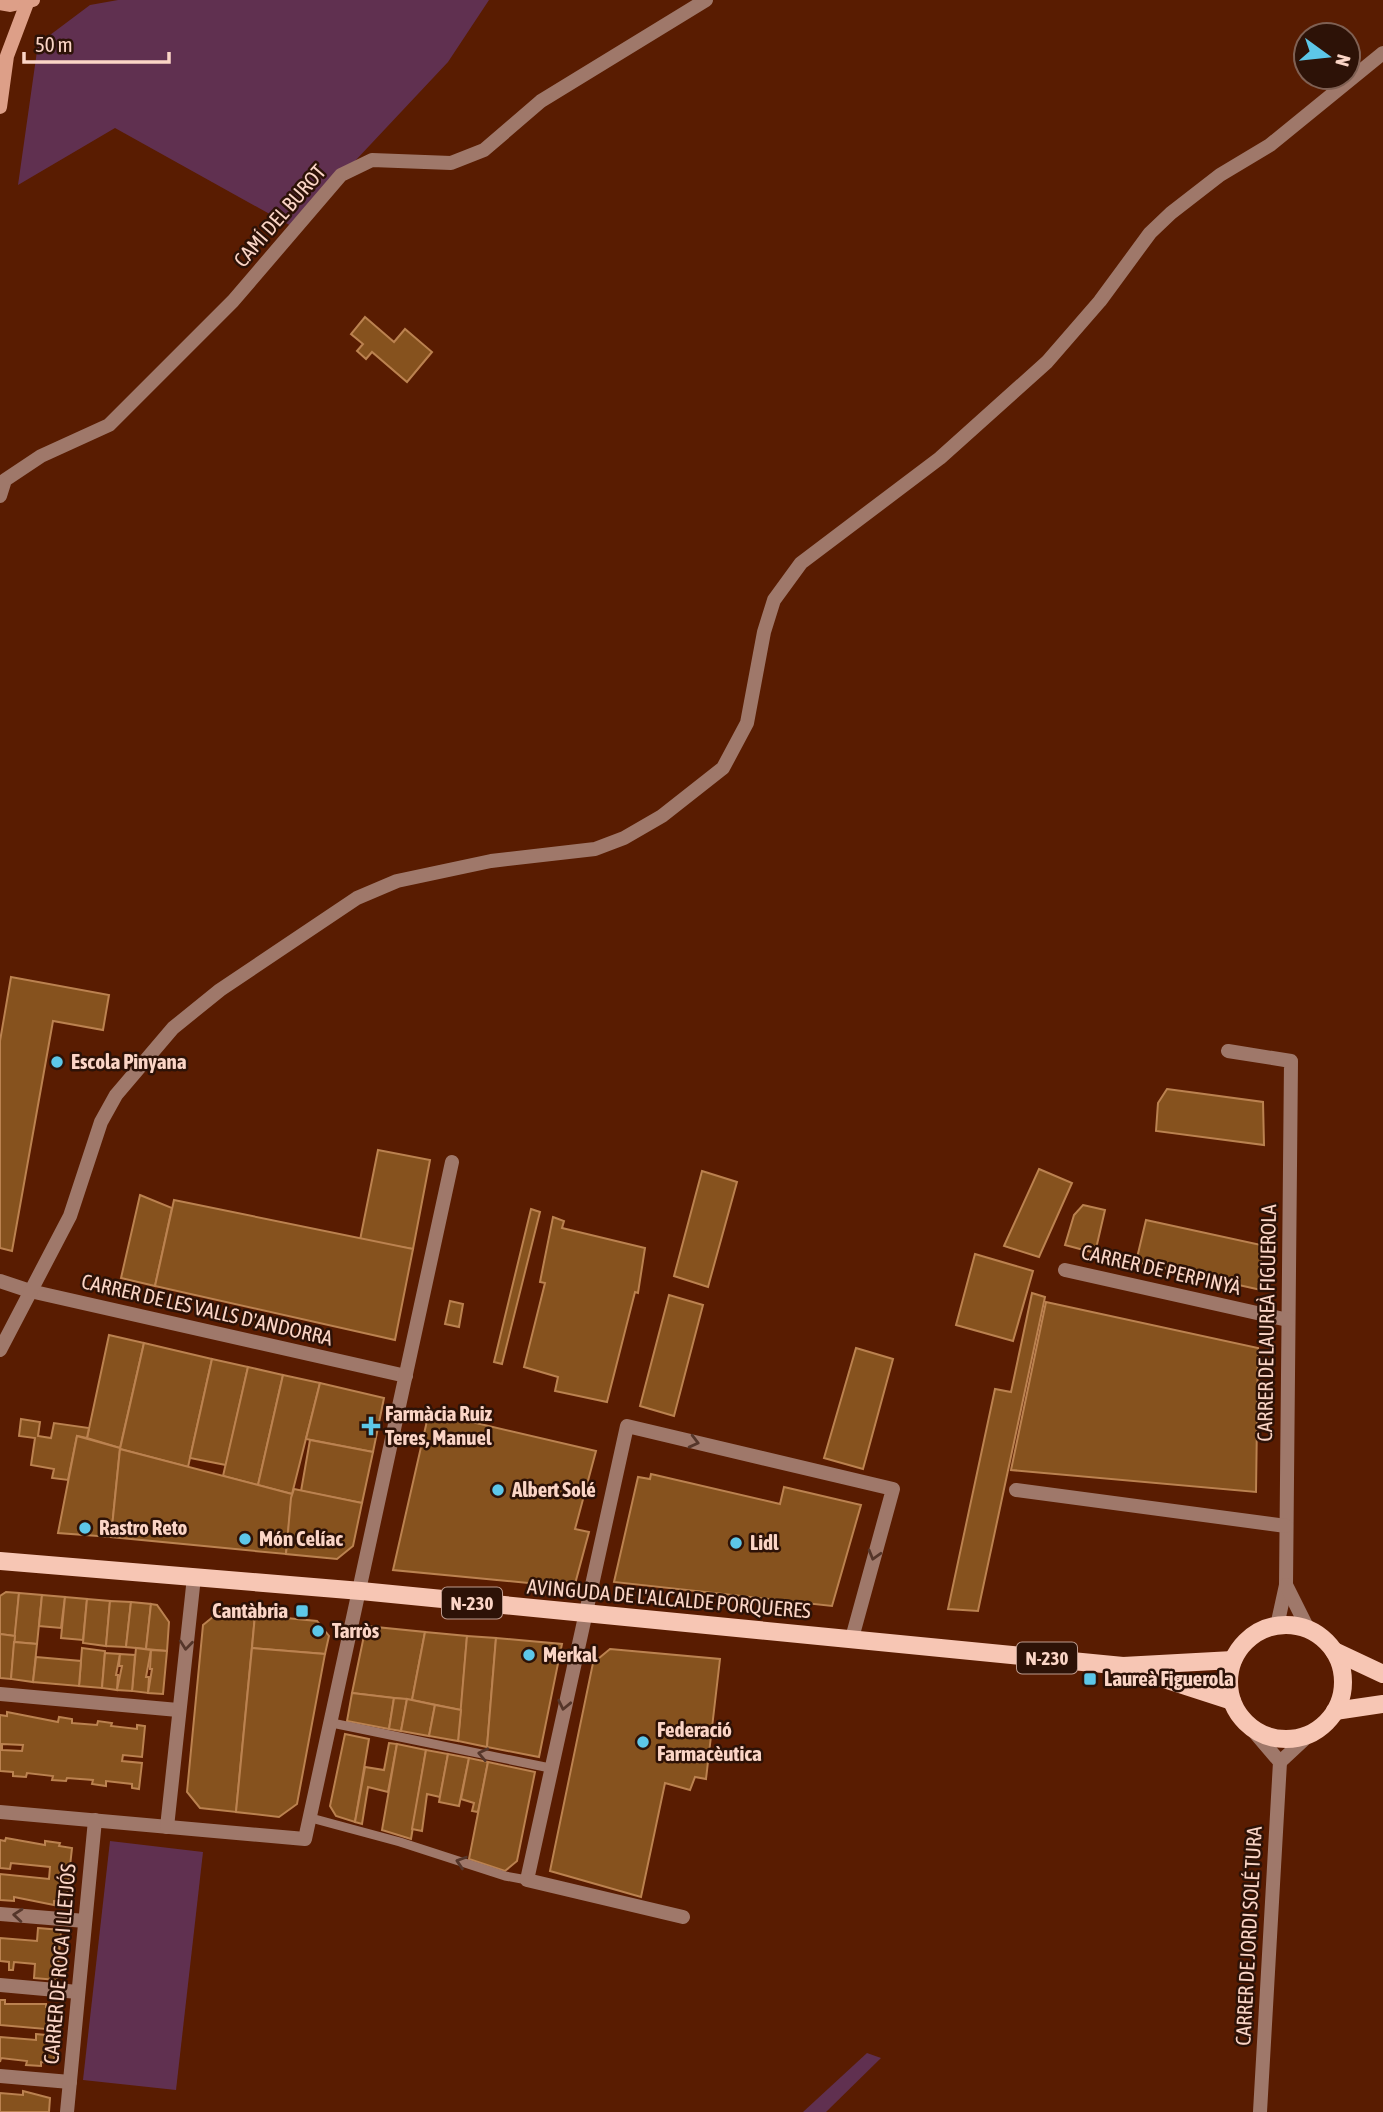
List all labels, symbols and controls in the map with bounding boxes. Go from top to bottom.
scale bar [24,21,170,65]
north arrow [1292,21,1362,91]
text: 50 m [35,32,73,56]
text: N [1331,52,1355,69]
street label: CAMÍ DEL BUROT [228,159,330,271]
place label: Escola Pinyana [71,1049,187,1073]
marker: Escola Pinyana [49,1054,65,1070]
street label: CARRER DE LAUREÀ FIGUEROLA [1252,1203,1280,1442]
street label: CARRER DE PERPINYÀ [1079,1239,1244,1299]
street label: CARRER DE LES VALLS D'ANDORRA [79,1268,336,1350]
place label: Farmàcia Ruiz Teres, Manuel [385,1401,493,1449]
marker: Farmàcia Ruiz Teres, Manuel [363,1418,379,1434]
one-way arrow [688,1434,700,1448]
place label: Albert Solé [511,1477,596,1501]
marker: Albert Solé [490,1482,506,1498]
place label: Rastro Reto [99,1515,188,1539]
marker: Rastro Reto [77,1520,93,1536]
place label: Món Celíac [259,1526,343,1550]
place label: Lidl [750,1530,779,1554]
marker: Món Celíac [237,1531,253,1547]
marker: Lidl [728,1535,744,1551]
one-way arrow [868,1549,883,1561]
street label: AVINGUDA DE L'ALCALDE PORQUERES [526,1574,812,1622]
road number: N-230 [442,1588,502,1618]
place label: Cantàbria [212,1598,288,1622]
marker: Cantàbria [294,1603,310,1619]
place label: Tarròs [332,1618,380,1642]
marker: Tarròs [310,1623,326,1639]
one-way arrow [178,1639,193,1651]
place label: Merkal [543,1642,598,1666]
road number: N-230 [1017,1642,1077,1674]
marker: Merkal [521,1647,537,1663]
place label: Laureà Figuerola [1104,1666,1234,1690]
marker: Laureà Figuerola [1082,1671,1098,1687]
one-way arrow [558,1699,572,1711]
place label: Federació Farmacèutica [657,1717,762,1765]
marker: Federació Farmacèutica [635,1734,651,1750]
one-way arrow [477,1748,489,1763]
street label: CARRER DE JORDI SOLÉ TURA [1230,1825,1266,2046]
one-way arrow [455,1856,468,1870]
street label: CARRER DE ROCA I LLETJÓS [38,1863,80,2065]
one-way arrow [12,1908,23,1923]

